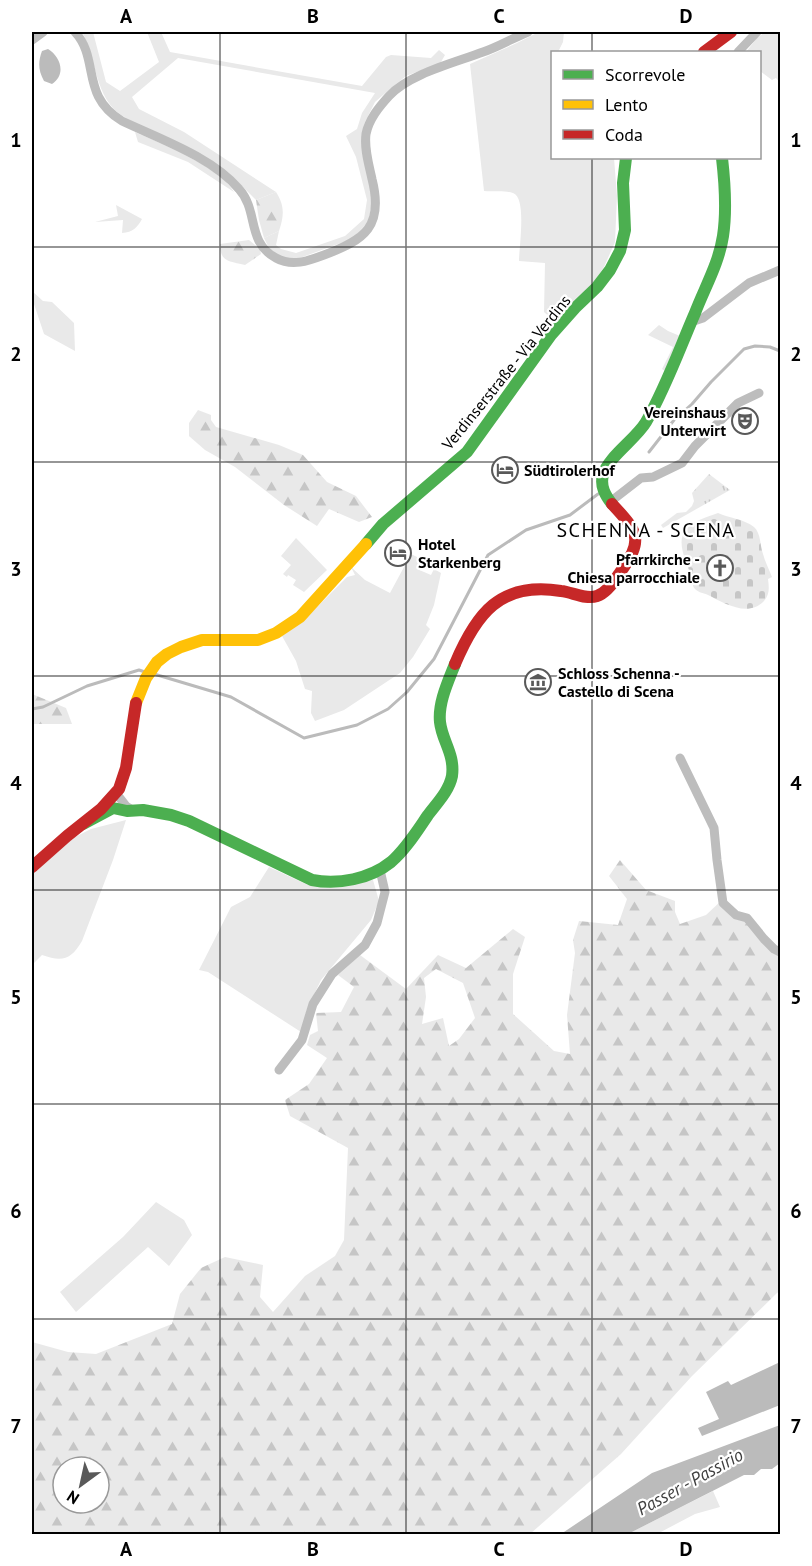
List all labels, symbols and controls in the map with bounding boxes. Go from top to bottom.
text: A [120,3,133,29]
text: B [307,3,319,29]
text: C [493,3,505,29]
text: D [680,3,693,29]
legend [551,51,761,159]
text: Scorrevole [605,63,685,86]
text: Lento [605,93,648,116]
text: Coda [605,123,643,146]
text: 1 [10,127,22,153]
text: 1 [790,127,802,153]
street label: Verdinserstraße - Via Verdins [437,290,575,454]
text: 2 [10,341,22,367]
text: 2 [790,341,802,367]
place label: Vereinshaus Unterwirt [643,402,726,440]
theatre icon: Vereinshaus Unterwirt [730,406,760,436]
hotel icon: Südtirolerhof [490,455,520,485]
place label: Südtirolerhof [524,460,615,480]
district label: SCHENNA - SCENA [556,517,736,543]
place label: Hotel Starkenberg [418,534,501,572]
hotel icon: Hotel Starkenberg [383,538,413,568]
place label: Pfarrkirche - Chiesa parrocchiale [567,549,700,587]
church icon: Pfarrkirche - Chiesa parrocchiale [705,553,735,583]
text: 3 [10,556,22,582]
text: 3 [790,556,802,582]
place label: Schloss Schenna - Castello di Scena [558,663,680,701]
museum icon: Schloss Schenna - Castello di Scena [523,667,553,697]
text: 4 [10,770,22,796]
text: 4 [790,770,802,796]
text: 5 [10,984,22,1010]
text: 5 [790,984,802,1010]
text: 6 [10,1198,22,1224]
text: 6 [790,1198,802,1224]
text: 7 [10,1413,22,1439]
text: 7 [790,1413,802,1439]
water label: Passer - Passirio [633,1443,747,1520]
north arrow [51,1455,111,1515]
text: N [63,1486,83,1509]
text: A [120,1536,133,1562]
text: B [307,1536,319,1562]
text: C [493,1536,505,1562]
text: D [680,1536,693,1562]

